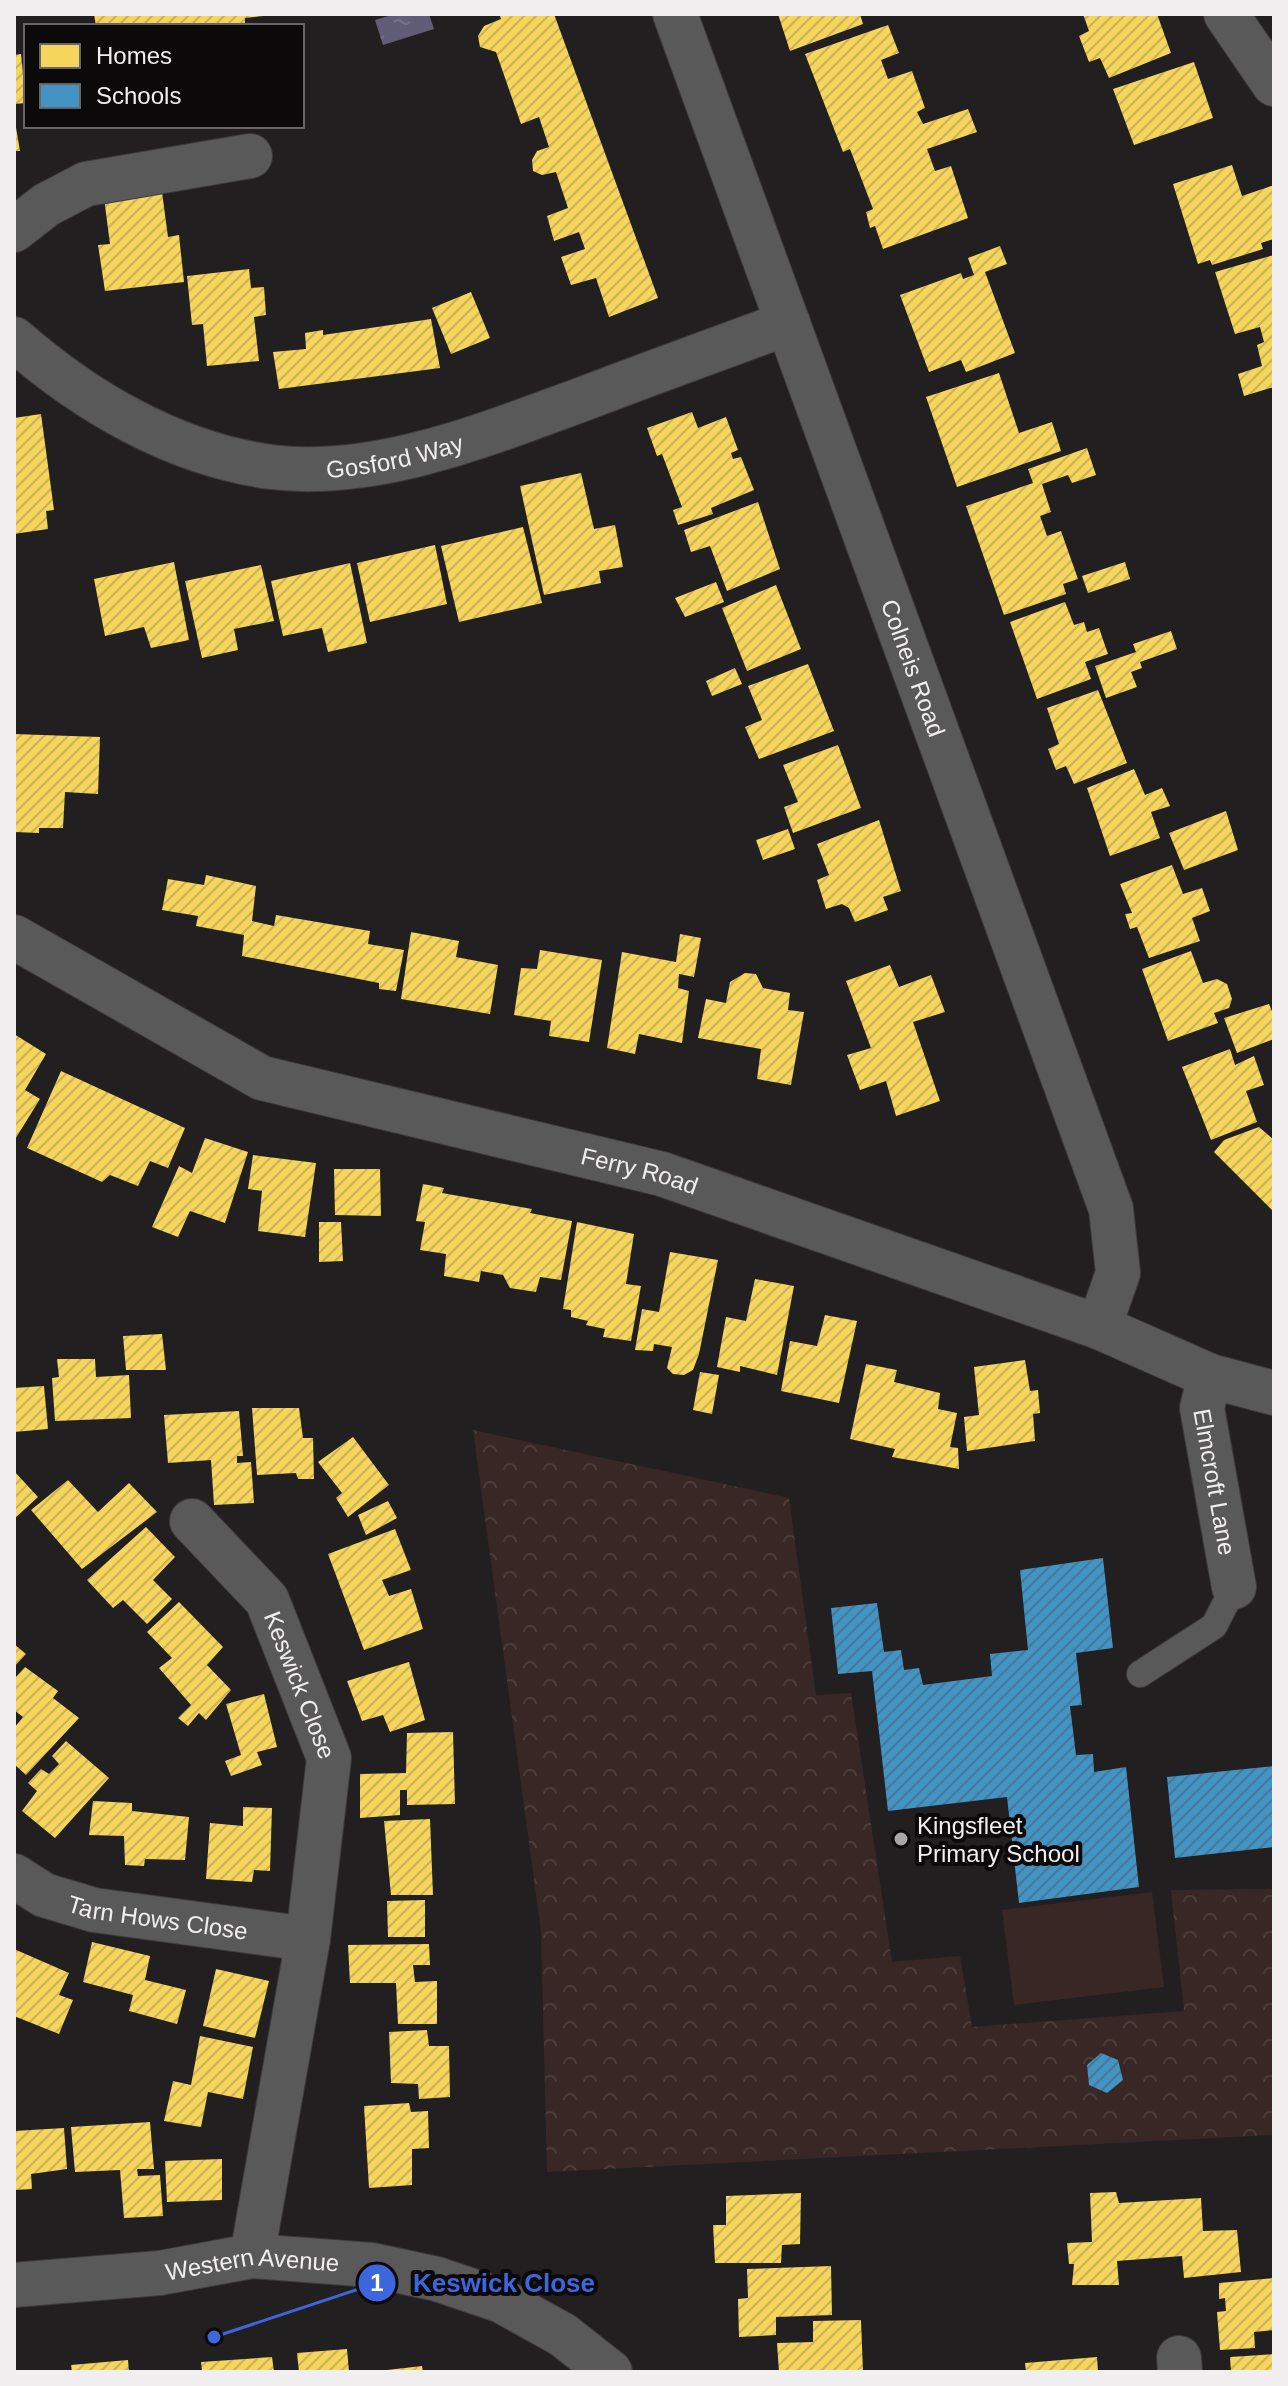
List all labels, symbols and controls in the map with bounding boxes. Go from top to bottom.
legend [24,24,304,128]
text: Homes [96,42,172,69]
text: Schools [96,82,181,109]
street label: Gosford Way [325,429,466,482]
street label: Colneis Road [876,595,951,740]
street label: Ferry Road [578,1142,702,1199]
street label: Elmcroft Lane [1189,1407,1242,1557]
street label: Keswick Close [259,1607,341,1762]
place label: Kingsfleet Primary School [917,1812,1080,1867]
marker: Kingsfleet Primary School [892,1830,910,1848]
street label: Tarn Hows Close [65,1889,249,1944]
street label: Western Avenue [163,2242,340,2285]
callout: Keswick Close [357,2258,611,2308]
text: Keswick Close [413,2268,595,2298]
text: 1 [370,2269,384,2296]

